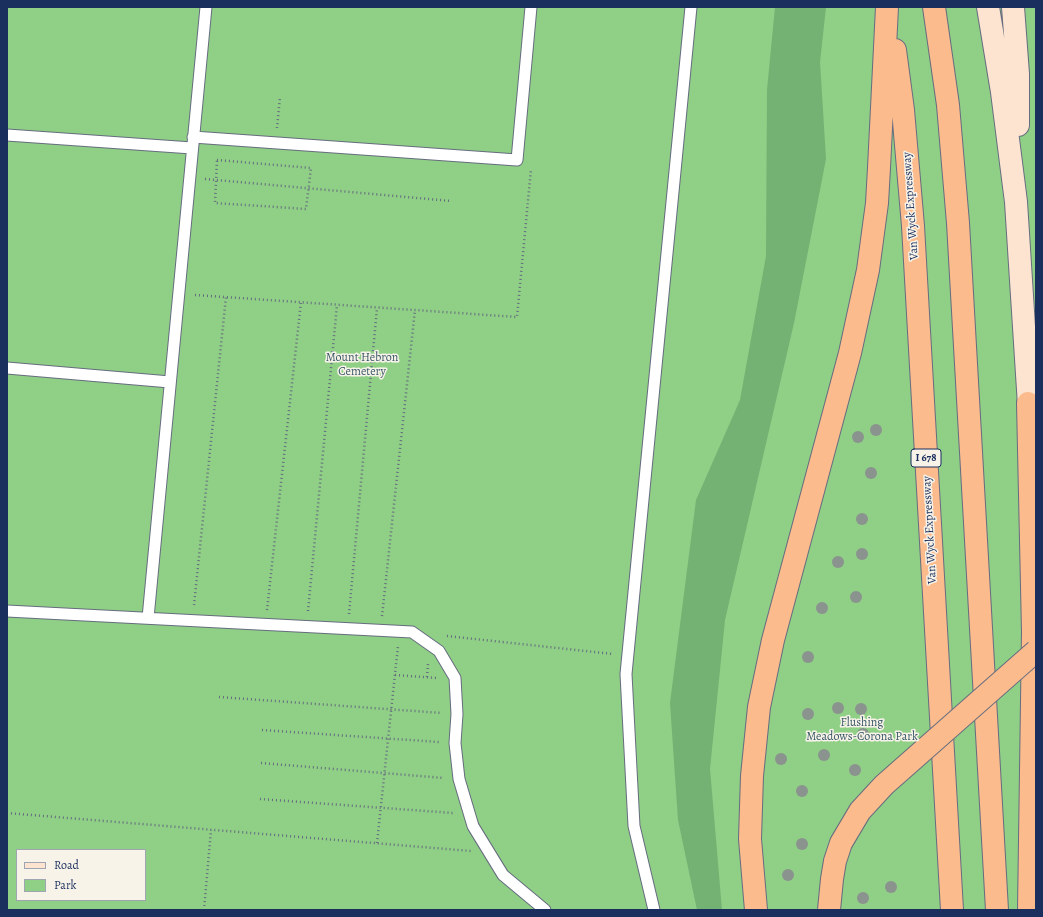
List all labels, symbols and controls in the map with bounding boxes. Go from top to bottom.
street label: Van Wyck Expressway [900,152,922,260]
park label: Mount Hebron Cemetery [326,351,398,379]
road number: I 678 [911,449,941,467]
street label: Van Wyck Expressway [920,476,940,584]
park label: Flushing Meadows-Corona Park [806,716,918,744]
legend [16,849,146,901]
text: Road [54,857,79,873]
text: Park [54,877,77,893]

